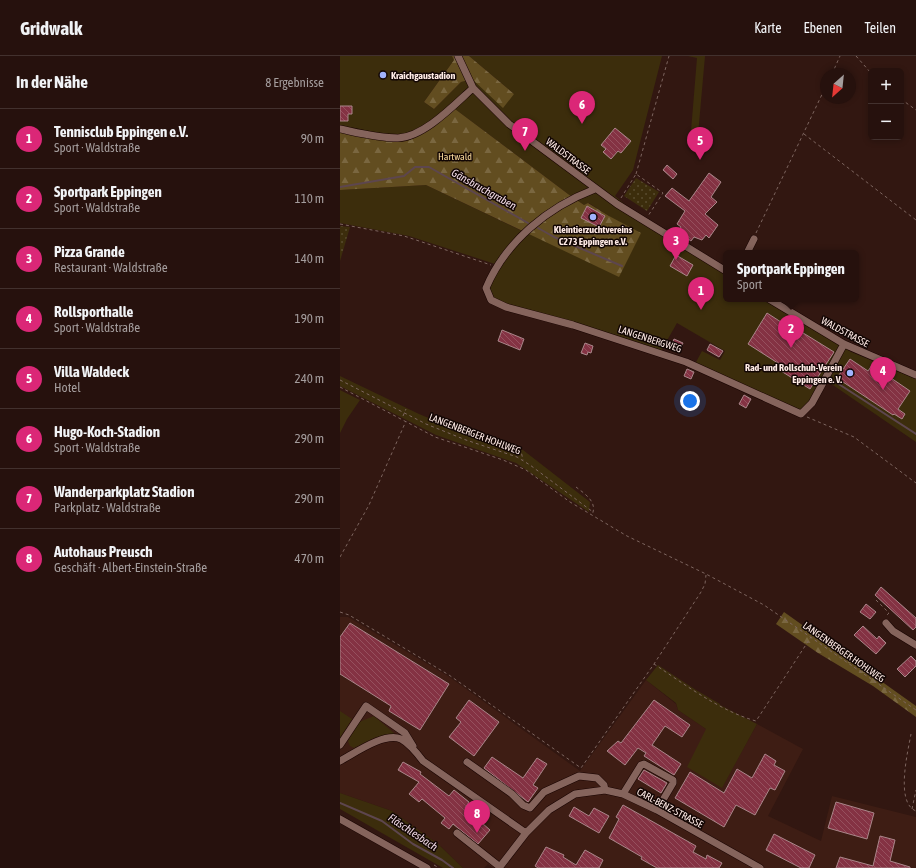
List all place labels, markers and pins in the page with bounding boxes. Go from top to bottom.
marker: Kraichgaustadion [378,70,388,80]
place label: Kraichgaustadion [391,70,456,81]
pin: 6 [569,91,595,124]
pin: 7 [512,118,538,151]
pin: 5 [687,127,713,160]
marker: Kleintierzuchtvereins C273 Eppingen e.V. [588,212,598,222]
place label: Kleintierzuchtvereins C273 Eppingen e.V. [554,224,633,247]
pin: 3 [663,227,689,260]
pin: 1 [688,277,714,310]
pin: 2 [778,315,804,348]
pin: 4 [870,357,896,390]
place label: Rad- und Rollschuh-Verein Eppingen e. V. [745,362,842,385]
marker: Rad- und Rollschuh-Verein Eppingen e. V. [845,368,855,378]
pin: 8 [464,800,490,833]

